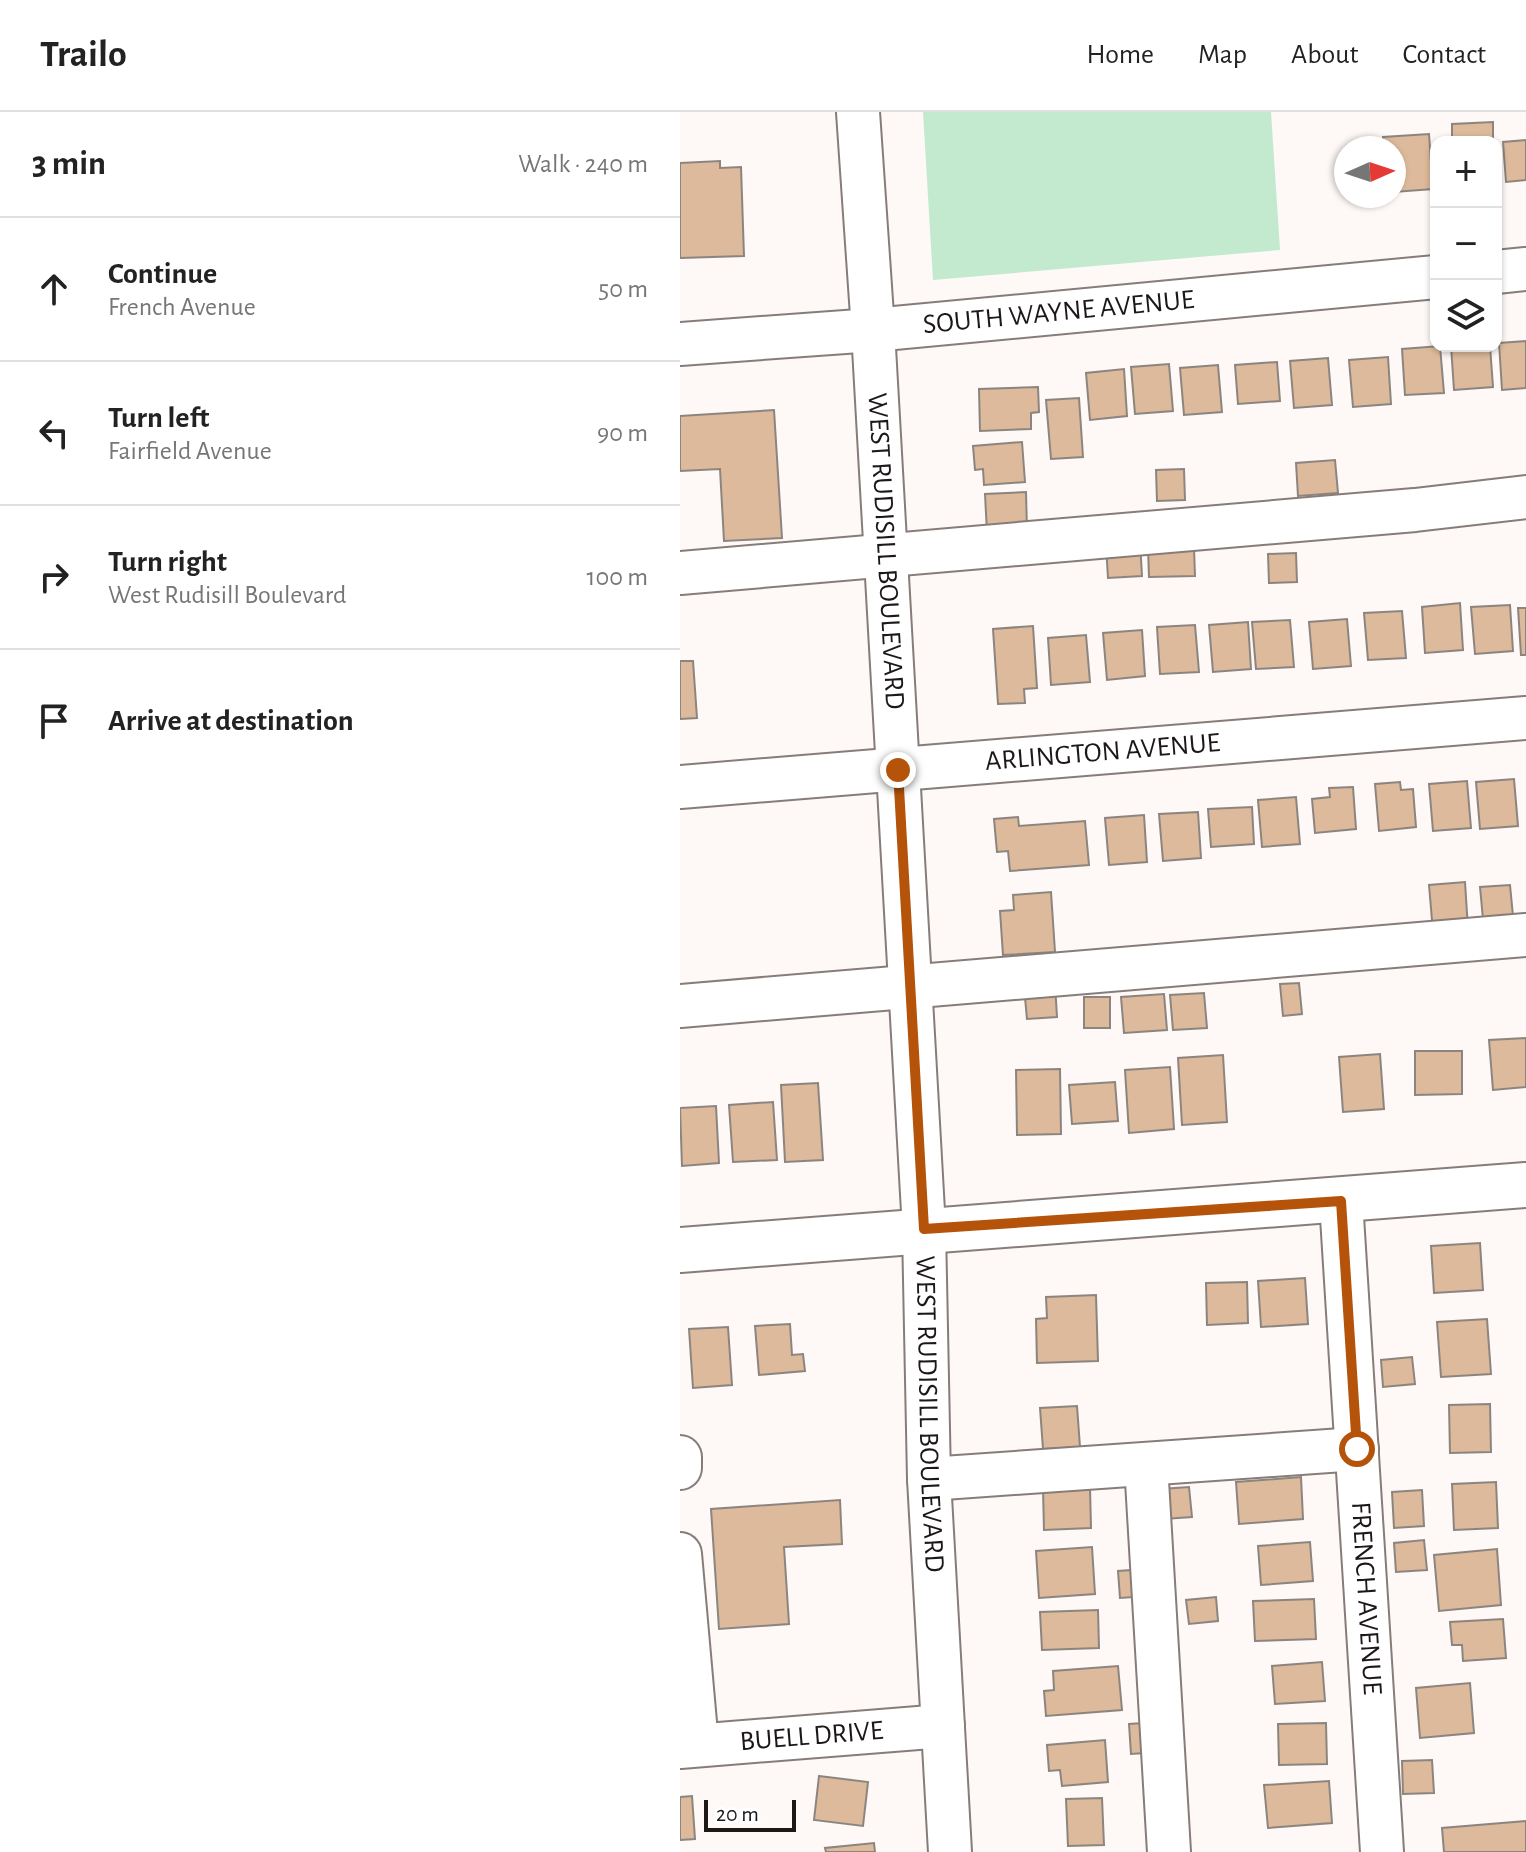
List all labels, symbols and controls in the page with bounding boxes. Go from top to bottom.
text: Trailo [40,36,127,74]
text: Home [1087,41,1154,69]
text: Map [1198,41,1247,69]
text: About [1291,41,1359,69]
text: Contact [1403,41,1486,69]
north arrow [1334,136,1406,208]
map controls [1430,136,1502,352]
button: + [1430,136,1502,208]
text: 3 min [32,147,106,181]
text: Walk · 240 m [518,151,648,177]
button: − [1430,208,1502,280]
text: Continue [108,259,217,289]
icon: ahead [32,267,76,311]
text: 50 m [598,276,648,302]
button: layers [1430,280,1502,352]
street label: SOUTH WAYNE AVENUE [922,286,1196,339]
text: French Avenue [108,294,256,320]
street label: WEST RUDISILL BOULEVARD [863,392,908,710]
text: Turn left [108,403,209,433]
icon: left [32,411,76,455]
text: 90 m [597,420,648,446]
text: Fairfield Avenue [108,438,272,464]
text: Turn right [108,547,227,577]
icon: right [32,555,76,599]
text: 100 m [587,564,648,590]
text: West Rudisill Boulevard [108,582,347,608]
icon: arrive [32,699,76,743]
text: Arrive at destination [108,706,354,736]
street label: ARLINGTON AVENUE [984,729,1221,776]
route end [880,752,916,788]
street label: WEST RUDISILL BOULEVARD [911,1255,948,1573]
route start [1339,1431,1375,1467]
street label: FRENCH AVENUE [1346,1501,1386,1696]
street label: BUELL DRIVE [739,1717,884,1756]
scale bar [704,1796,796,1832]
text: 20 m [716,1803,759,1825]

